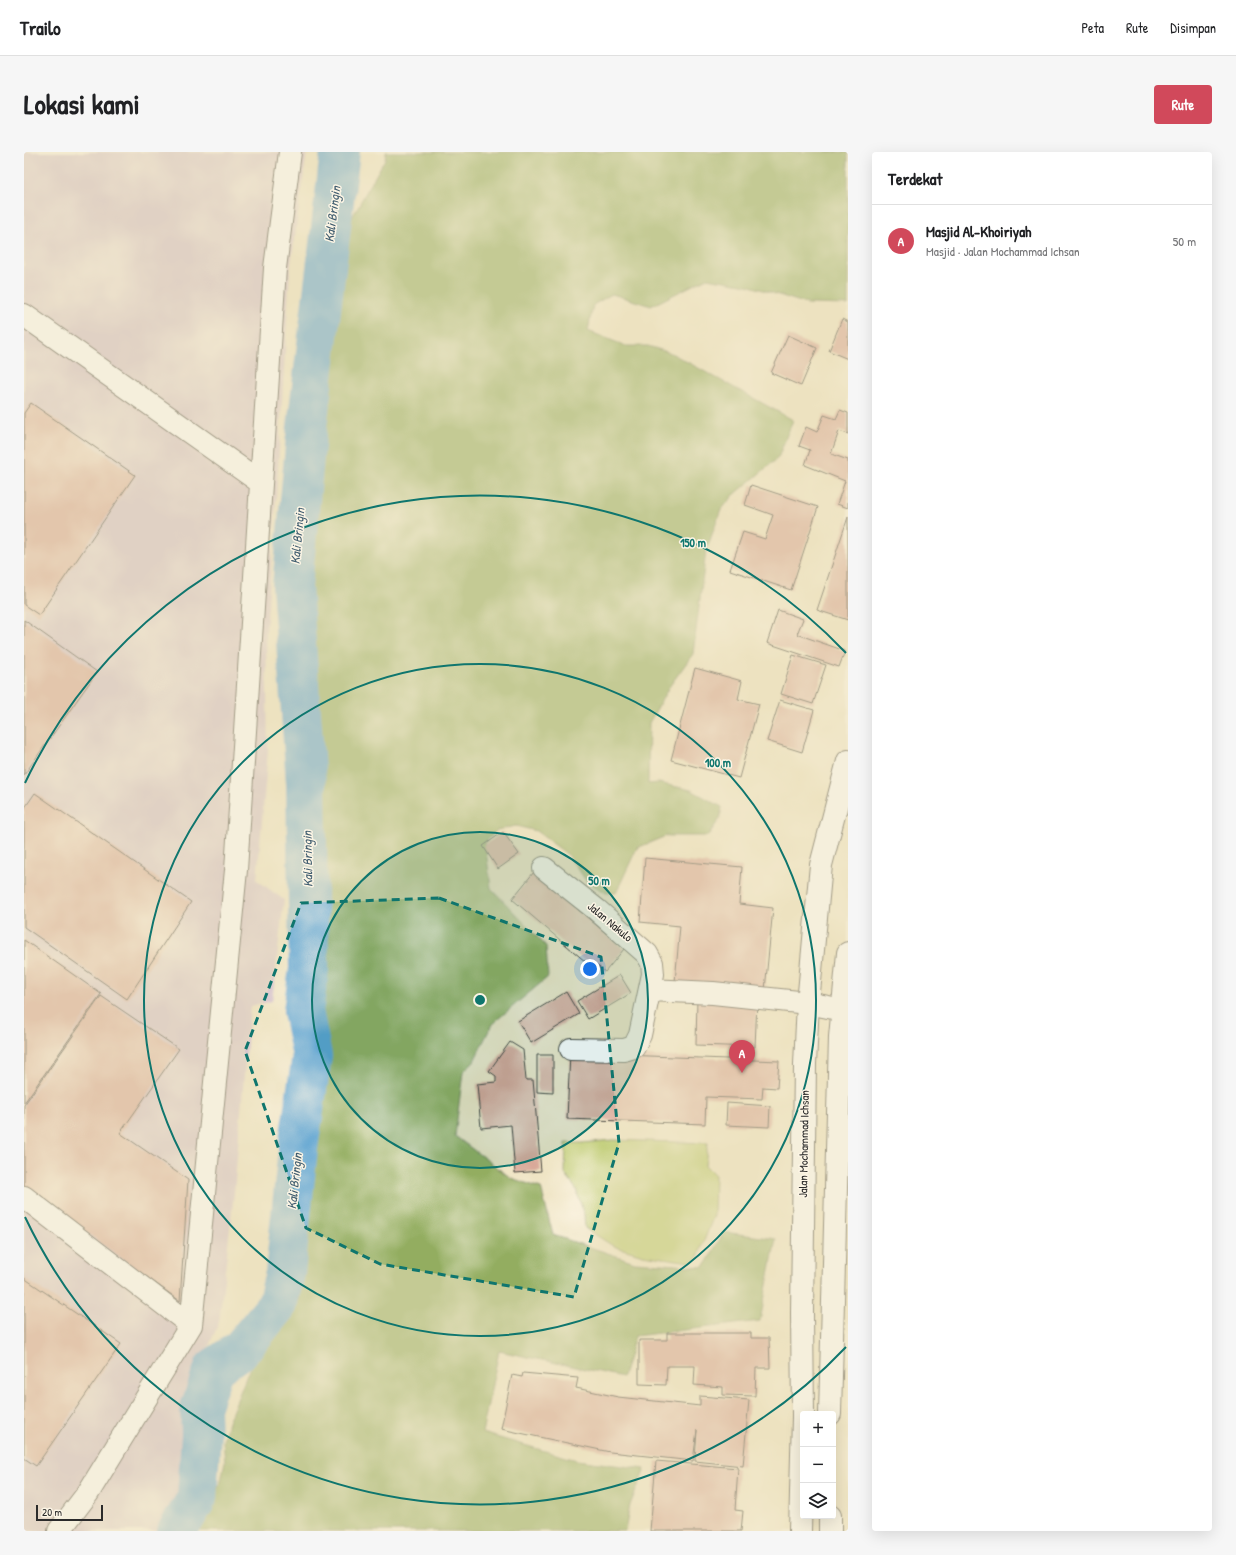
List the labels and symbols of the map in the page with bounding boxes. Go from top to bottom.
water label: Kali Bringin [320,184,345,243]
water label: Kali Bringin [286,506,310,565]
text: 150 m [680,534,706,551]
text: 100 m [705,754,731,771]
water label: Kali Bringin [297,830,317,887]
text: 50 m [588,872,610,889]
street label: Jalan Nakulo [584,898,637,946]
your location [580,959,600,979]
centre of rings [473,993,487,1007]
pin: A [729,1040,755,1073]
street label: Jalan Mochammad Ichsan [794,1090,813,1198]
water label: Kali Bringin [282,1151,307,1210]
scale bar [36,1503,103,1522]

